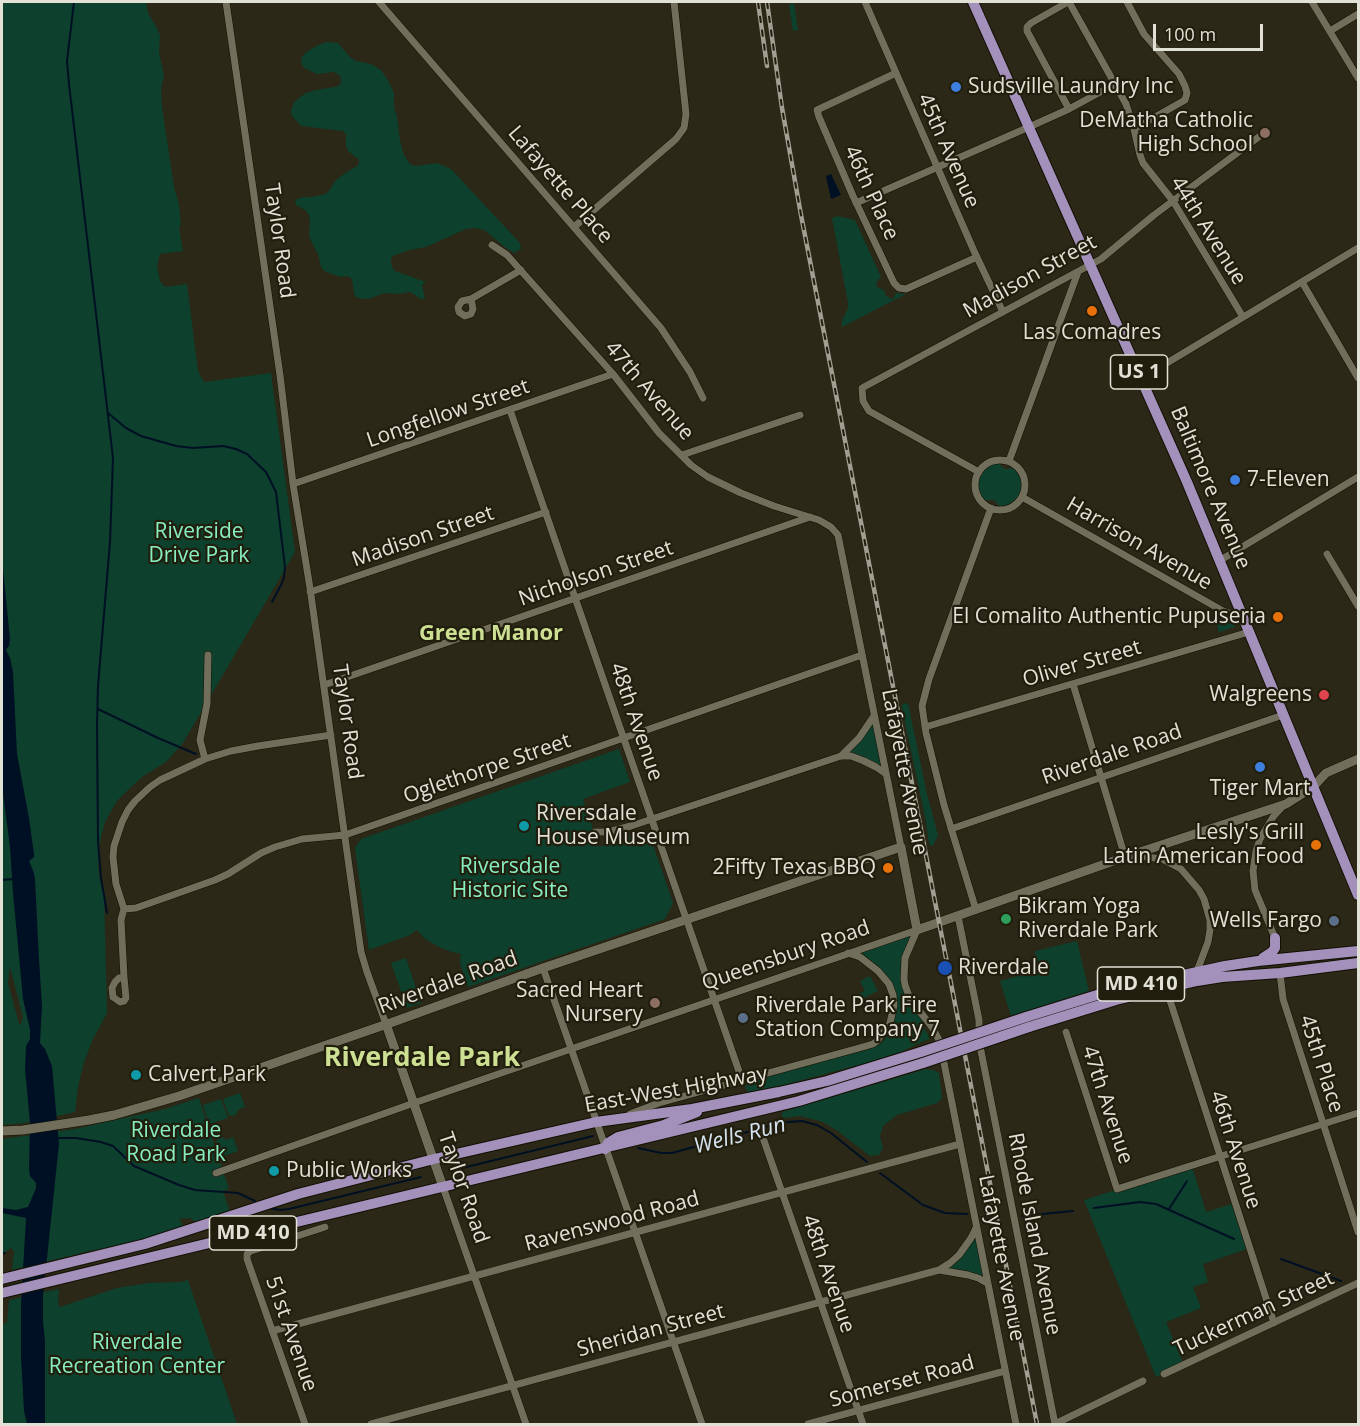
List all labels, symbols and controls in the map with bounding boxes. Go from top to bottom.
scale bar [1156,12,1266,50]
text: 100 m [1164,22,1216,46]
place label: Sudsville Laundry Inc [968,74,1173,100]
marker: Sudsville Laundry Inc [949,80,963,94]
street label: 45th Avenue [911,90,985,212]
place label: DeMatha Catholic High School [1079,108,1253,158]
street label: Lafayette Place [502,121,618,249]
marker: DeMatha Catholic High School [1258,126,1272,140]
street label: 46th Place [838,142,904,244]
street label: 44th Avenue [1165,172,1251,290]
street label: Taylor Road [258,182,300,300]
street label: Madison Street [959,230,1101,324]
marker: Las Comadres [1085,304,1099,318]
place label: Las Comadres [1023,320,1161,346]
street label: 47th Avenue [599,336,699,446]
road number: US 1 [1110,355,1168,389]
street label: Longfellow Street [363,374,533,454]
street label: Baltimore Avenue [1164,403,1256,573]
place label: 7-Eleven [1247,467,1330,493]
marker: 7-Eleven [1228,473,1242,487]
street label: Harrison Avenue [1062,492,1216,596]
street label: Madison Street [349,501,497,573]
park label: Riverside Drive Park [149,519,249,569]
street label: Nicholson Street [515,536,677,612]
place label: El Comalito Authentic Pupuseria [952,604,1266,630]
marker: El Comalito Authentic Pupuseria [1271,610,1285,624]
district label: Green Manor [419,621,563,647]
street label: Oliver Street [1020,635,1144,693]
street label: 48th Avenue [604,660,668,784]
street label: Taylor Road [326,663,368,781]
place label: Walgreens [1209,682,1312,708]
street label: Lafayette Avenue [876,687,932,857]
marker: Walgreens [1317,688,1331,702]
street label: Riverdale Road [1039,719,1185,791]
street label: Oglethorpe Street [400,729,574,809]
marker: Tiger Mart [1253,760,1267,774]
place label: Tiger Mart [1210,776,1310,802]
place label: Riversdale House Museum [536,801,690,851]
marker: Riversdale House Museum [517,819,531,833]
place label: Lesly's Grill Latin American Food [1103,820,1304,870]
marker: Lesly's Grill Latin American Food [1309,838,1323,852]
park label: Riversdale Historic Site [452,854,568,904]
place label: 2Fifty Texas BBQ [712,855,876,881]
marker: 2Fifty Texas BBQ [881,861,895,875]
place label: Bikram Yoga Riverdale Park [1018,894,1158,944]
place label: Wells Fargo [1210,908,1322,934]
marker: Bikram Yoga Riverdale Park [999,912,1013,926]
marker: Wells Fargo [1327,914,1341,928]
street label: Queensbury Road [699,915,873,997]
street label: Riverdale Road [375,946,521,1020]
place label: Riverdale [958,955,1049,981]
marker: Riverdale [936,959,954,977]
road number: MD 410 [1098,967,1184,1001]
place label: Sacred Heart Nursery [516,978,643,1028]
place label: Riverdale Park Fire Station Company 7 [755,993,940,1043]
marker: Sacred Heart Nursery [648,996,662,1010]
marker: Riverdale Park Fire Station Company 7 [736,1011,750,1025]
street label: 45th Place [1293,1012,1349,1116]
district label: Riverdale Park [324,1042,520,1074]
street label: 47th Avenue [1076,1043,1138,1167]
place label: Calvert Park [148,1062,266,1088]
street label: East-West Highway [583,1062,769,1118]
marker: Calvert Park [129,1068,143,1082]
street label: 46th Avenue [1204,1088,1266,1212]
water label: Wells Run [691,1112,789,1160]
park label: Riverdale Road Park [126,1118,226,1168]
street label: Taylor Road [432,1129,494,1247]
street label: Rhode Island Avenue [1002,1131,1066,1337]
place label: Public Works [286,1158,412,1184]
marker: Public Works [267,1164,281,1178]
street label: Lafayette Avenue [973,1173,1029,1343]
street label: Ravenswood Road [522,1187,702,1257]
street label: 48th Avenue [796,1212,860,1336]
road number: MD 410 [210,1216,296,1250]
street label: Tuckerman Street [1170,1266,1338,1362]
street label: 51st Avenue [260,1273,322,1395]
street label: Sheridan Street [575,1299,727,1363]
park label: Riverdale Recreation Center [49,1330,225,1380]
street label: Somerset Road [827,1351,977,1413]

